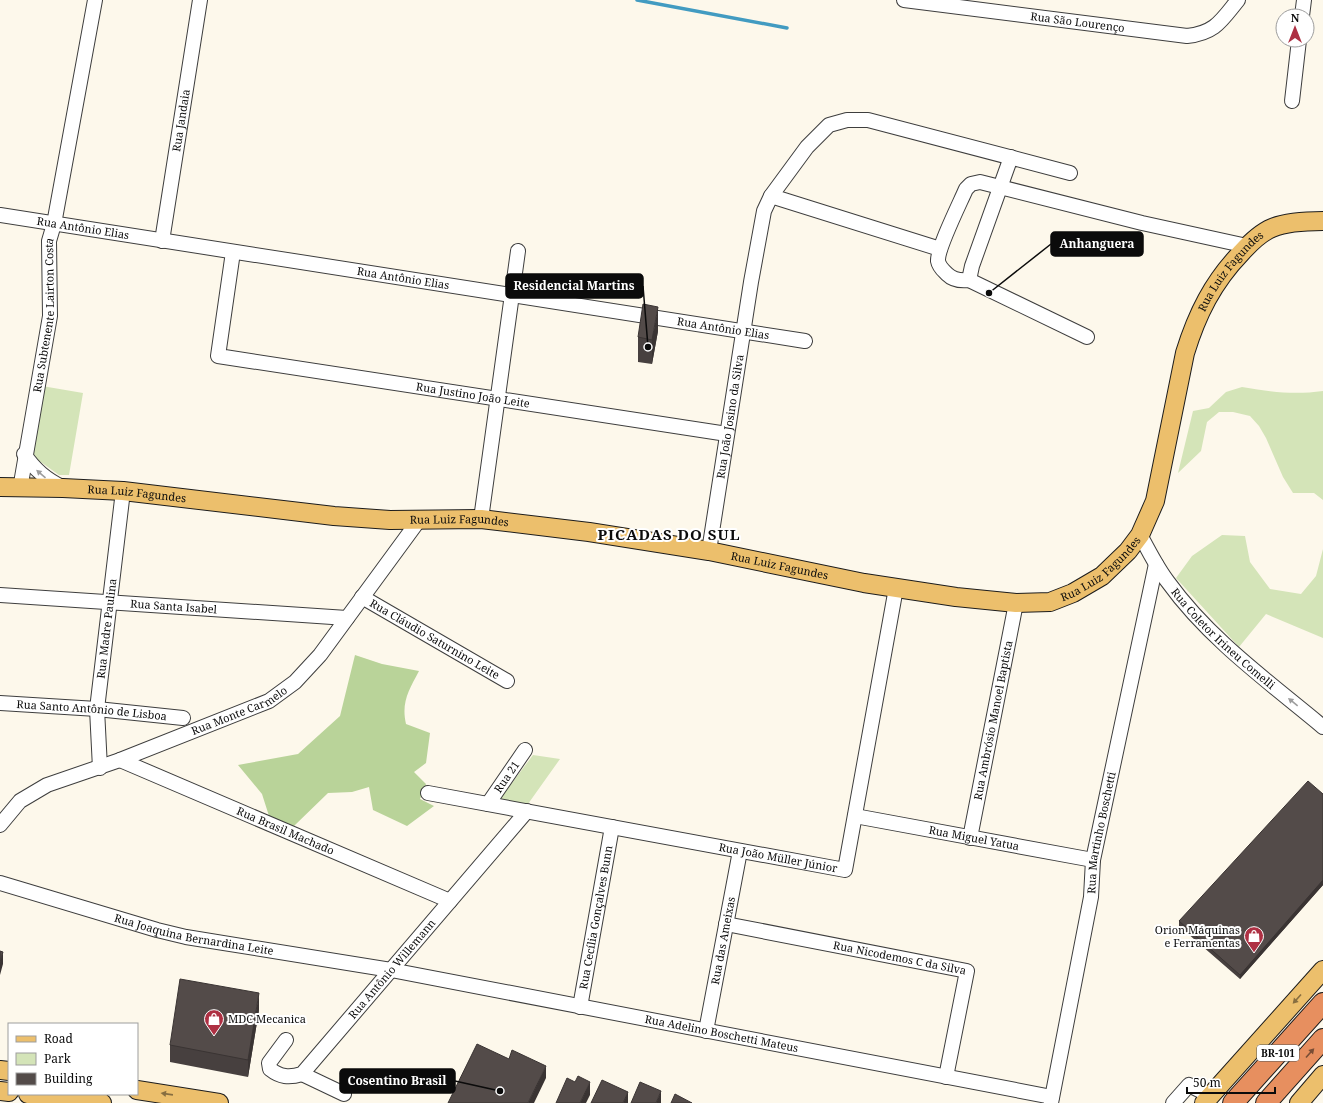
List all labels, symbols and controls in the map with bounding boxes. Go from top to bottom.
street label: Rua São Lourenço [1030,8,1126,35]
north arrow [1275,8,1315,48]
text: N [1291,10,1300,25]
street label: Rua Jandaia [168,88,193,153]
street label: Rua Antônio Elias [36,213,130,242]
street label: Rua Luiz Fagundes [1194,227,1266,314]
callout: Anhanguera [1051,232,1143,256]
text: Anhanguera [1059,235,1135,252]
street label: Rua Subtenente Lairton Costa [29,236,57,394]
street label: Rua Antônio Elias [356,263,450,292]
callout: Residencial Martins [506,274,643,298]
text: Residencial Martins [514,277,635,294]
street label: Rua Antônio Elias [676,313,771,342]
street label: Rua João Josino da Silva [712,353,747,480]
street label: Rua Justino João Leite [415,378,531,411]
one-way arrow [36,469,46,478]
street label: Rua Luiz Fagundes [87,481,187,505]
street label: Rua Luiz Fagundes [410,511,510,529]
district label: PICADAS DO SUL [598,524,740,544]
street label: Rua Luiz Fagundes [1058,533,1144,604]
street label: Rua Luiz Fagundes [730,548,830,582]
street label: Rua Madre Paulina [93,578,119,679]
street label: Rua Coletor Irineu Comelli [1168,585,1279,692]
street label: Rua Cláudio Saturnino Leite [367,595,503,682]
street label: Rua Santa Isabel [130,596,218,616]
street label: Rua Ambrósio Manoel Baptista [970,639,1016,801]
street label: Rua Monte Carmelo [189,682,290,738]
street label: Rua Santo Antônio de Lisboa [16,696,168,723]
one-way arrow [1287,697,1298,706]
street label: Rua 21 [490,758,522,795]
street label: Rua Martinho Boschetti [1083,770,1119,894]
street label: Rua Brasil Machado [235,803,337,858]
street label: Rua Miguel Yatua [928,822,1021,853]
street label: Rua João Müller Júnior [718,839,839,876]
street label: Rua Cecília Gonçalves Bunn [575,844,616,990]
street label: Rua das Ameixas [707,895,738,986]
street label: Rua Joaquina Bernardina Leite [113,910,275,958]
street label: Rua Antônio Willemann [345,915,439,1022]
place label: Orion Máquinas e Ferramentas [1155,922,1240,950]
shop icon: Orion Máquinas e Ferramentas [1243,925,1265,953]
street label: Rua Nicodemos C da Silva [832,937,968,978]
one-way arrow [1292,994,1302,1004]
shop icon: MDC Mecanica [203,1008,225,1036]
place label: MDC Mecanica [228,1011,306,1026]
street label: Rua Adelino Boschetti Mateus [644,1011,800,1055]
legend [8,1023,138,1095]
text: Road [44,1030,74,1047]
road number: BR-101 [1257,1045,1299,1061]
one-way arrow [1306,1048,1315,1058]
text: Park [44,1050,72,1067]
callout: Cosentino Brasil [340,1069,455,1093]
scale bar [1187,1069,1275,1095]
text: Building [44,1070,93,1087]
text: Cosentino Brasil [347,1072,447,1089]
text: 50 m [1193,1074,1221,1091]
one-way arrow [160,1091,173,1097]

